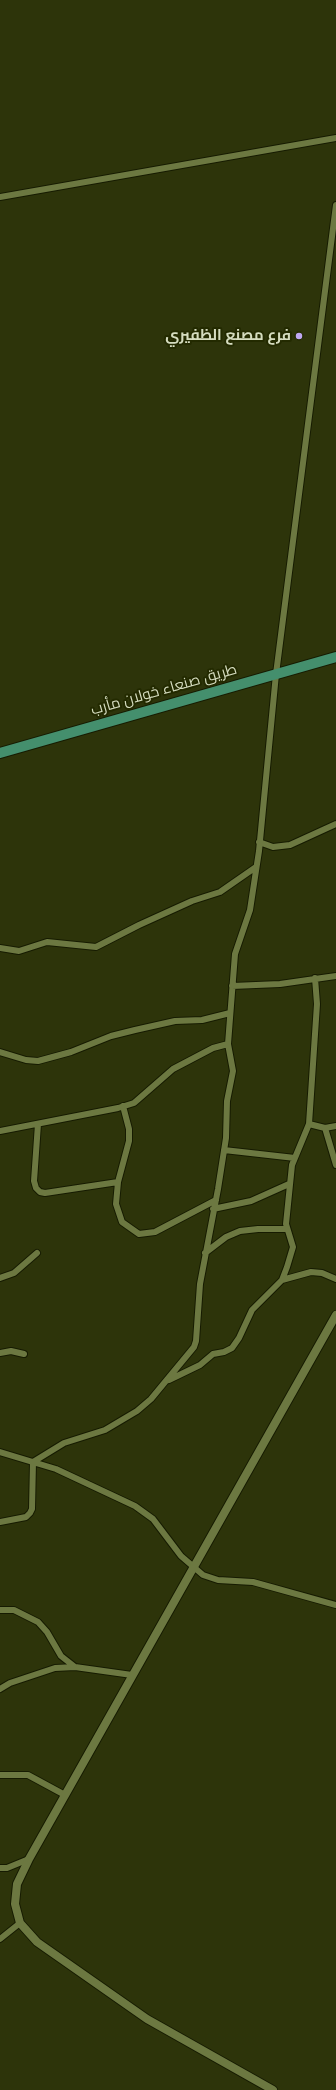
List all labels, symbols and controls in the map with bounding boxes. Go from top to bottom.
place label: فرع مصنع الظفيري [165,327,291,345]
marker: فرع مصنع الظفيري [294,331,304,341]
street label: طريق صنعاء خولان مأرب [89,661,239,719]

